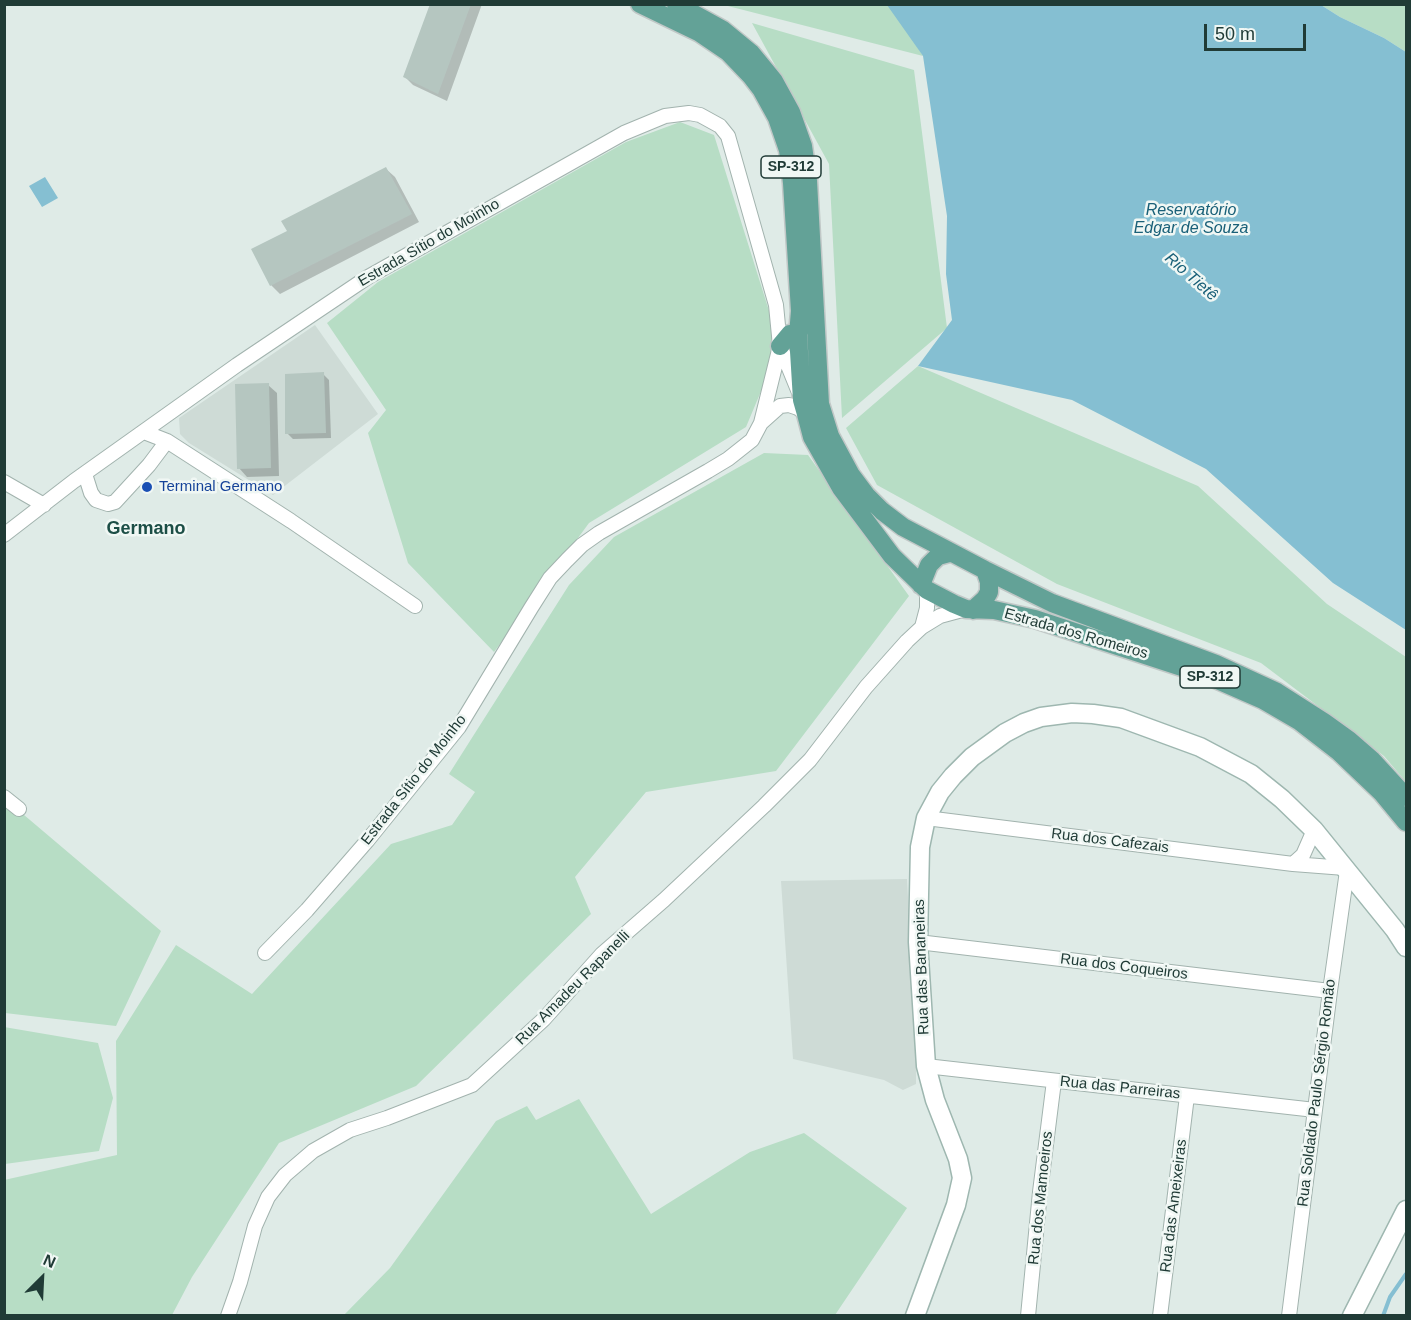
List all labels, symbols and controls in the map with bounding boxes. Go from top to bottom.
scale bar [1207,12,1309,50]
text: 50 m [1215,24,1255,44]
road number: SP-312 [761,156,821,178]
street label: Estrada Sítio do Moinho [355,195,503,291]
water label: Reservatório Edgar de Souza [1134,201,1248,239]
water label: Rio Tietê [1161,249,1221,305]
place label: Terminal Germano [159,478,282,496]
marker: Terminal Germano [140,480,154,494]
district label: Germano [106,518,186,540]
street label: Estrada dos Romeiros [1002,605,1150,663]
road number: SP-312 [1180,666,1240,688]
street label: Estrada Sítio do Moinho [358,711,470,849]
street label: Rua dos Cafezais [1050,825,1170,857]
street label: Rua das Bananeiras [911,899,933,1035]
street label: Rua Amadeu Rapanelli [512,927,634,1049]
street label: Rua dos Coqueiros [1059,950,1189,984]
street label: Rua Soldado Paulo Sérgio Romão [1294,978,1340,1208]
street label: Rua das Parreiras [1059,1073,1181,1103]
street label: Rua dos Mamoeiros [1025,1130,1057,1266]
street label: Rua das Ameixeiras [1157,1138,1191,1274]
north arrow [12,1248,72,1308]
text: N [41,1251,58,1271]

